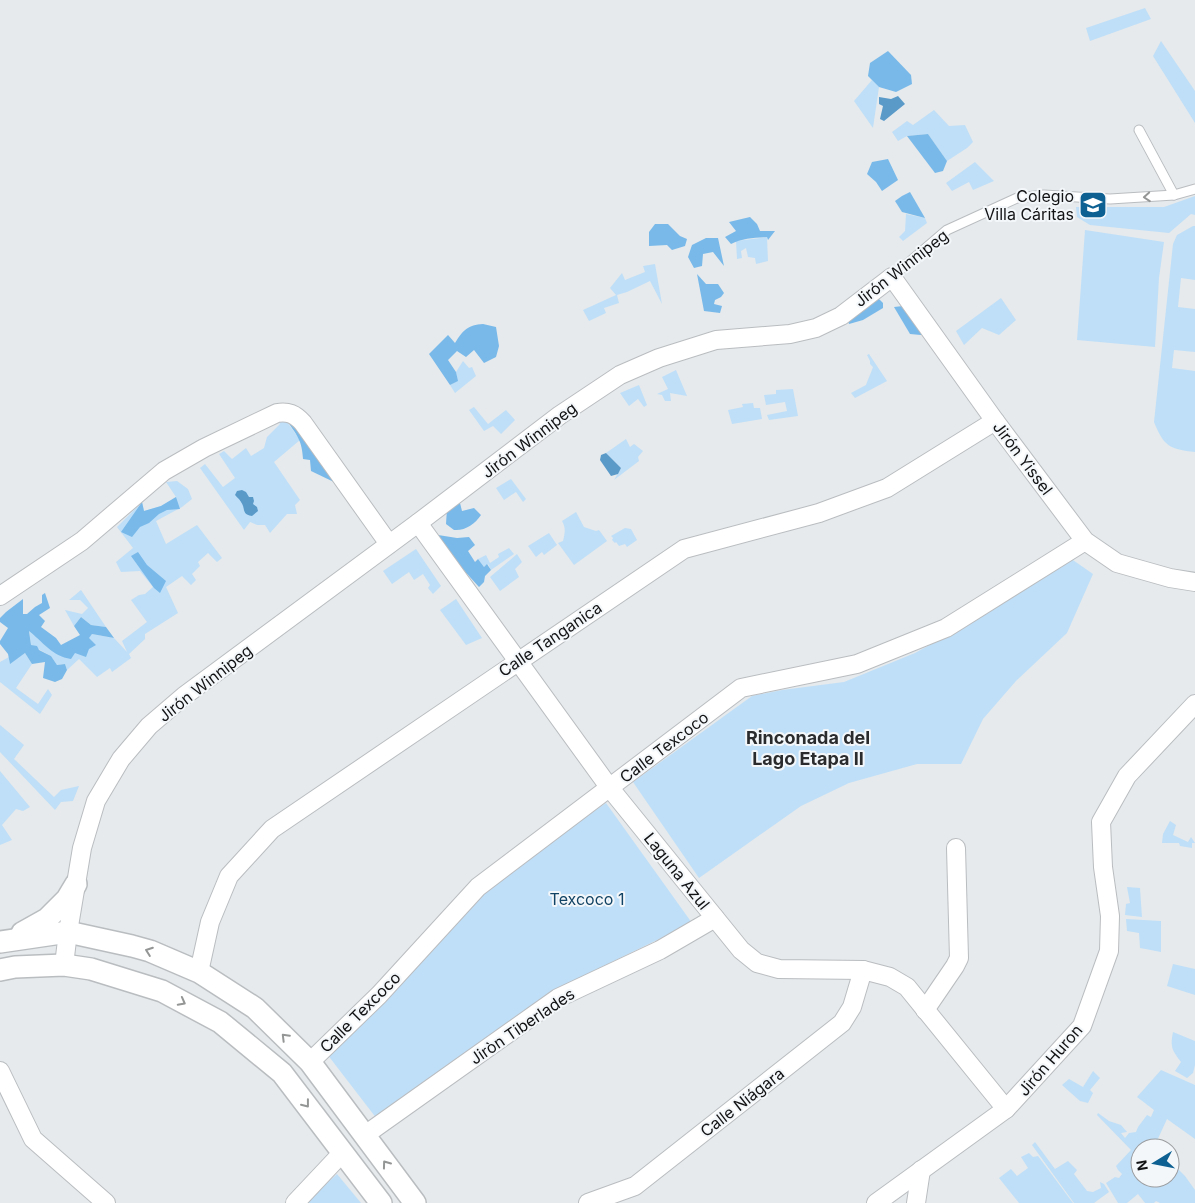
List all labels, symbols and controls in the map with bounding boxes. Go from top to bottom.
place label: Colegio Villa Cáritas [984,186,1074,224]
school or university icon: Colegio Villa Cáritas [1078,190,1108,220]
one-way arrow [1143,191,1151,202]
street label: Jirón Winnipeg [850,225,952,311]
street label: Jirón Winnipeg [478,398,580,482]
street label: Jirón Yissel [989,417,1057,499]
street label: Calle Tanganica [495,597,605,681]
street label: Jirón Winnipeg [154,640,256,726]
street label: Calle Texcoco [616,707,712,787]
district label: Rinconada del Lago Etapa II [746,727,870,769]
street label: Laguna Azul [640,828,714,914]
park label: Texcoco 1 [550,889,624,909]
one-way arrow [145,947,154,957]
street label: Calle Texcoco [315,967,405,1057]
street label: Jiròn Tiberlades [466,984,578,1068]
one-way arrow [177,996,186,1006]
street label: Jirón Huron [1013,1020,1087,1100]
one-way arrow [282,1034,291,1043]
street label: Calle Niágara [696,1063,788,1141]
one-way arrow [300,1098,309,1108]
north arrow [1130,1138,1180,1188]
text: N [1132,1159,1151,1172]
one-way arrow [384,1161,392,1170]

